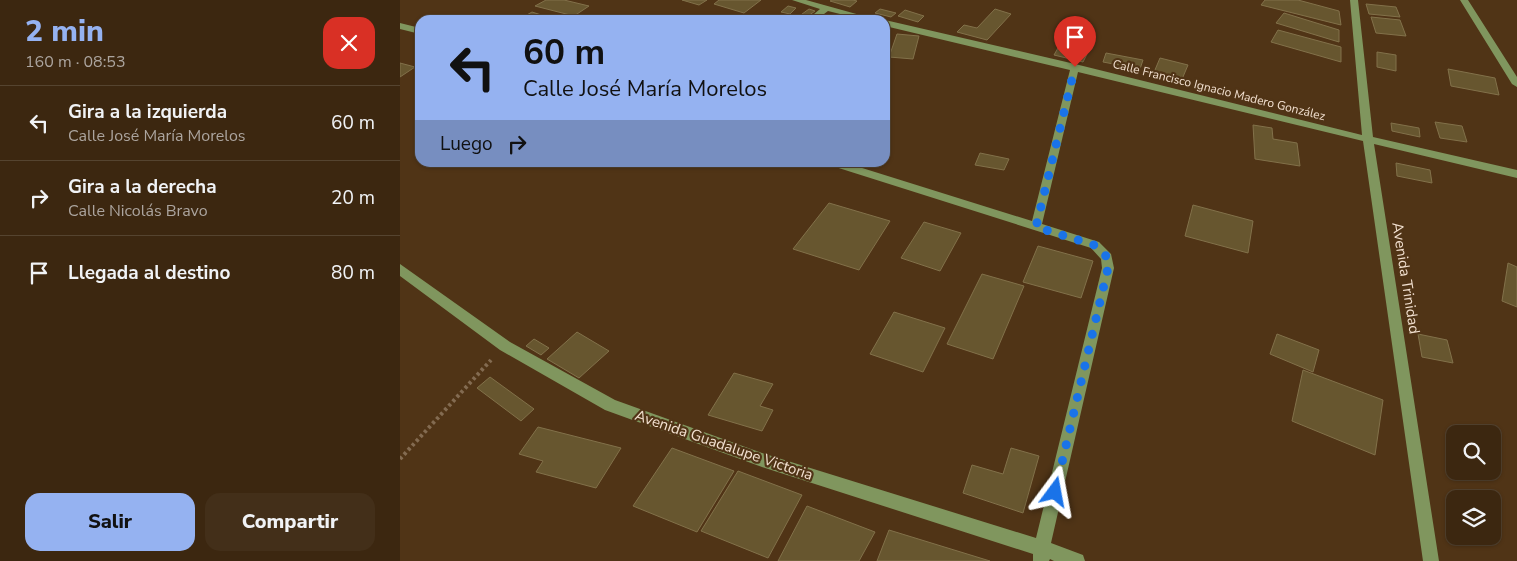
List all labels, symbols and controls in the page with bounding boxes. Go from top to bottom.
text: 2 min [25,11,104,52]
pin [1054,16,1096,67]
button: close [323,17,375,69]
icon: arrive [1061,23,1089,51]
text: 60 m [523,29,605,76]
icon: left [440,35,505,100]
text: 160 m · 08:53 [25,51,126,73]
street label: Calle Francisco Ignacio Madero González [1111,56,1327,124]
text: Calle José María Morelos [523,74,767,104]
text: Gira a la izquierda [68,99,227,125]
icon: left [25,109,53,137]
text: 60 m [331,110,375,136]
text: Calle José María Morelos [68,125,246,147]
icon: right [503,130,531,158]
text: Luego [440,131,493,157]
text: Gira a la derecha [68,174,217,200]
icon: right [25,184,53,212]
text: 20 m [331,185,375,211]
text: Calle Nicolás Bravo [68,200,208,222]
street label: Avenida Trinidad [1387,221,1425,335]
icon: arrive [25,259,53,287]
text: Llegada al destino [68,260,230,286]
text: 80 m [331,260,375,286]
street label: Avenida Guadalupe Victoria [632,405,816,485]
map controls [1446,425,1501,545]
button: search [1446,425,1501,480]
position arrow [1028,465,1080,517]
button: layers [1446,490,1501,545]
button: Salir [25,493,195,551]
button: Compartir [205,493,375,551]

